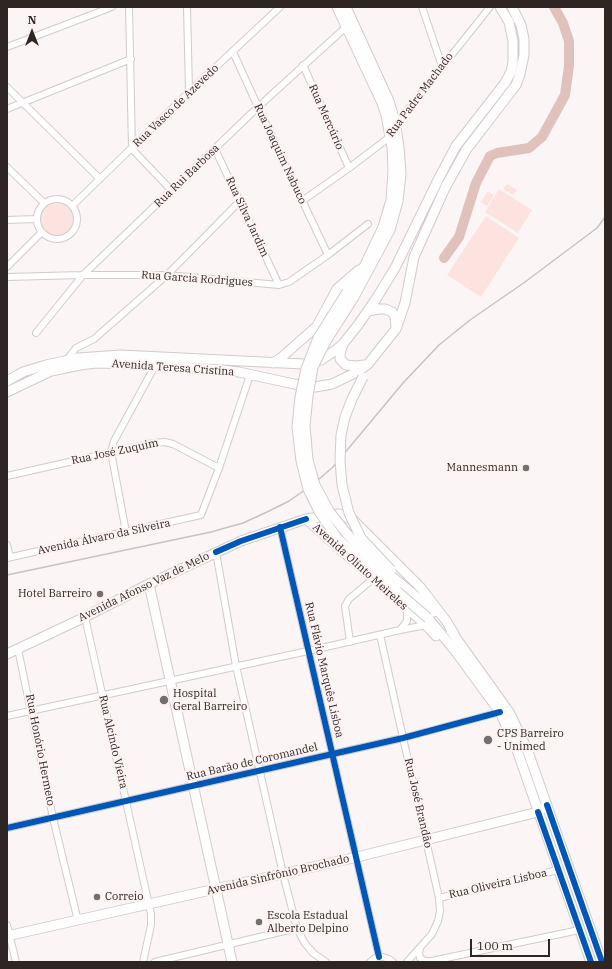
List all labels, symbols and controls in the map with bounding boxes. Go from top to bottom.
north arrow [12,12,52,52]
text: N [28,13,36,27]
street label: Rua Padre Machado [384,50,456,140]
street label: Rua Vasco de Azevedo [130,62,222,150]
street label: Rua Mercúrio [306,82,346,152]
street label: Rua Joaquim Nabuco [251,102,309,206]
street label: Rua Rui Barbosa [152,142,222,210]
street label: Rua Silva Jardim [223,175,271,259]
street label: Rua Garcia Rodrigues [141,269,253,289]
street label: Avenida Teresa Cristina [111,357,235,379]
street label: Rua José Zuquim [70,436,160,468]
place label: Mannesmann [447,461,518,475]
marker: Mannesmann [521,463,531,473]
street label: Avenida Álvaro da Silveira [36,516,172,558]
street label: Avenida Olinto Meireles [310,521,410,613]
street label: Avenida Afonso Vaz de Melo [76,549,212,625]
place label: Hotel Barreiro [18,587,92,601]
marker: Hotel Barreiro [95,589,105,599]
street label: Rua Flávio Marquês Lisboa [302,601,346,739]
place label: Hospital Geral Barreiro [173,687,247,713]
street label: Rua Honório Hermeto [23,693,57,807]
street label: Rua Alcindo Vieira [96,694,130,790]
marker: Hospital Geral Barreiro [158,694,170,706]
place label: CPS Barreiro - Unimed [497,727,564,753]
marker: CPS Barreiro - Unimed [482,734,494,746]
street label: Rua Barão de Coromandel [185,740,319,784]
street label: Rua José Brandão [401,757,435,849]
street label: Avenida Sinfrônio Brochado [206,852,350,898]
street label: Rua Oliveira Lisboa [448,866,548,902]
place label: Correio [105,890,144,904]
marker: Correio [92,892,102,902]
place label: Escola Estadual Alberto Delpino [267,909,348,935]
marker: Escola Estadual Alberto Delpino [254,917,264,927]
scale bar [472,931,552,957]
text: 100 m [477,938,513,953]

